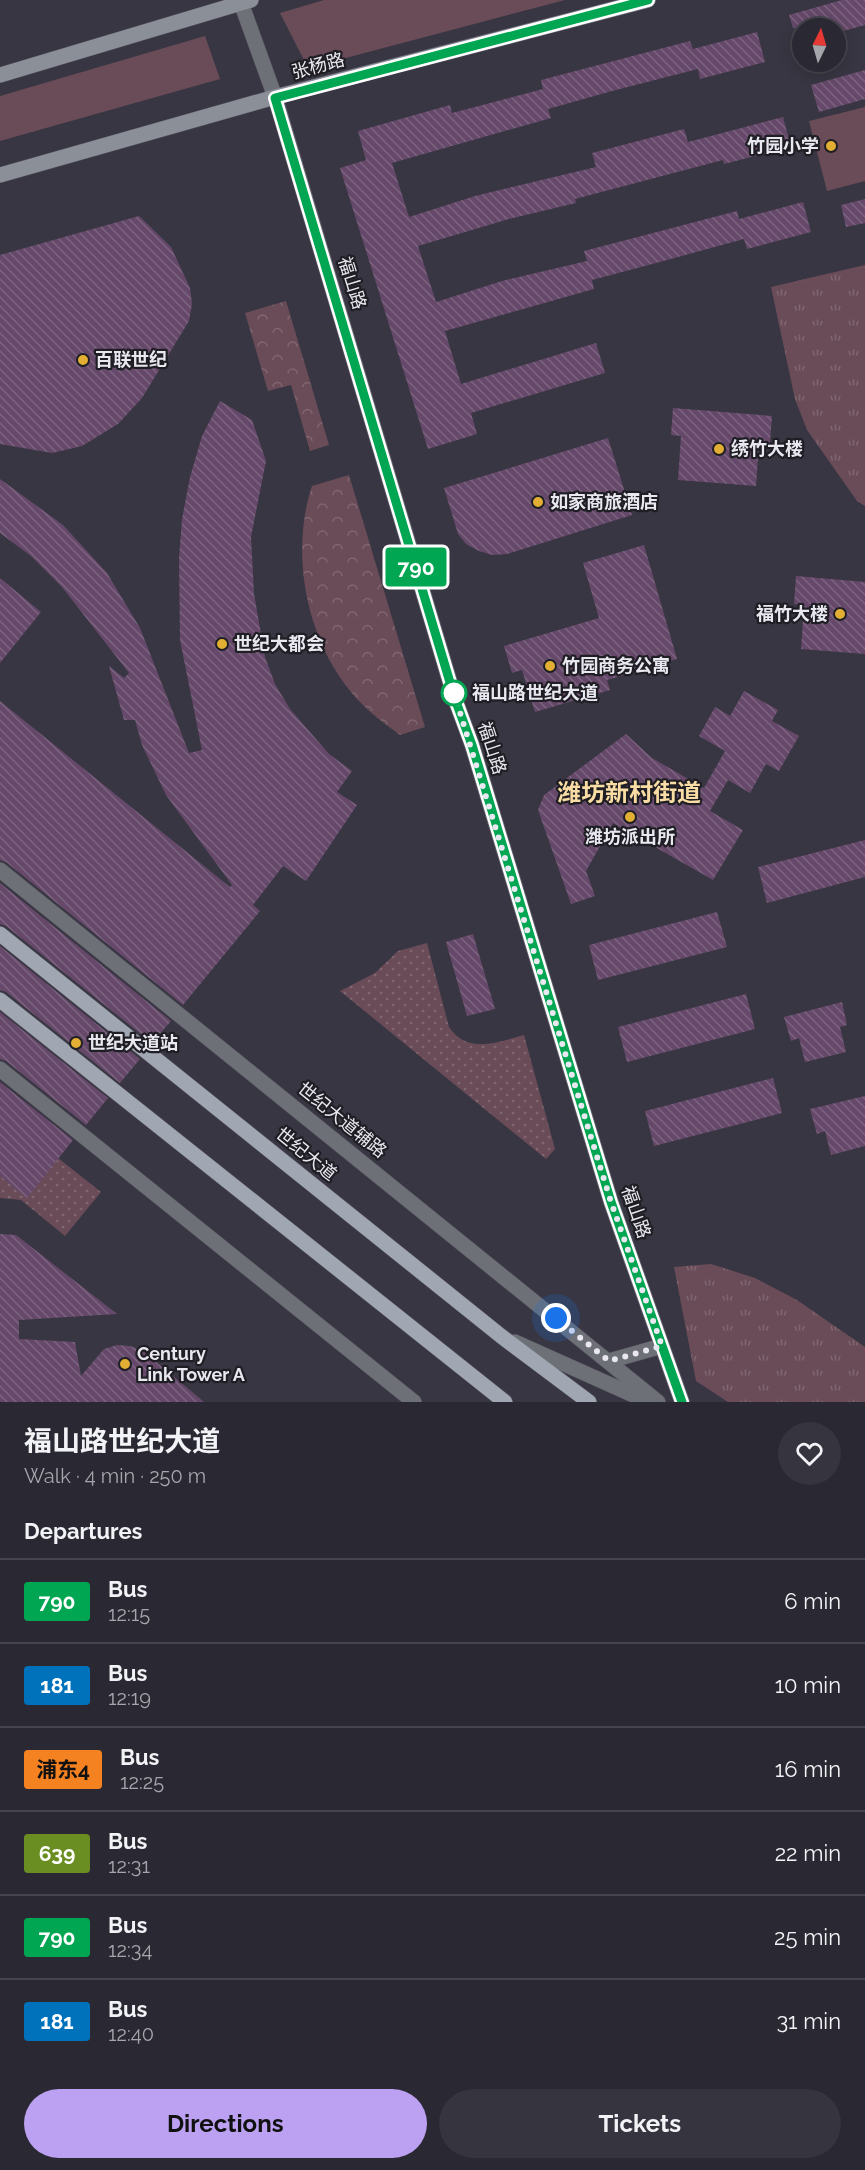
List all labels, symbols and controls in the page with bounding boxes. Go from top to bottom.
north arrow [792,18,846,72]
map controls [792,18,846,72]
street label: 张杨路 [289,48,347,83]
place label: 竹园小学 [747,135,819,156]
marker: 竹园小学 [824,139,838,153]
street label: 福山路 [335,254,370,312]
place label: 百联世纪 [95,349,167,370]
marker: 百联世纪 [76,353,90,367]
place label: 绣竹大楼 [731,438,803,459]
marker: 绣竹大楼 [712,442,726,456]
place label: 如家商旅酒店 [550,491,658,512]
marker: 如家商旅酒店 [531,495,545,509]
line badge: 790 [382,548,450,586]
text: 790 [397,555,435,580]
place label: 福竹大楼 [756,603,828,624]
marker: 福竹大楼 [833,607,847,621]
place label: 世纪大都会 [234,633,324,654]
marker: 世纪大都会 [215,637,229,651]
place label: 竹园商务公寓 [562,655,670,676]
marker: 竹园商务公寓 [543,659,557,673]
marker: 福山路世纪大道 [441,680,467,706]
place label: 福山路世纪大道 [472,682,598,703]
street label: 福山路 [474,719,511,777]
district label: 潍坊新村街道 [557,778,701,807]
marker: 潍坊派出所 [623,810,637,824]
place label: 潍坊派出所 [585,826,675,847]
place label: 世纪大道站 [88,1032,178,1053]
marker: 世纪大道站 [69,1036,83,1050]
street label: 世纪大道辅路 [293,1078,391,1162]
street label: 世纪大道 [271,1123,341,1185]
street label: 福山路 [618,1183,655,1241]
your location [541,1303,571,1333]
place label: Century Link Tower A [137,1343,246,1385]
marker: Century Link Tower A [118,1357,132,1371]
button: heart [778,1422,841,1485]
text: 福山路世纪大道 [24,1425,220,1458]
text: Walk · 4 min · 250 m [24,1464,206,1488]
text: Departures [24,1518,142,1544]
text: Bus [108,1576,147,1602]
text: 6 min [784,1588,841,1614]
text: 790 [38,1589,76,1614]
text: 12:15 [108,1602,150,1626]
text: Bus [108,1660,147,1686]
text: 10 min [775,1672,841,1698]
text: 181 [40,1673,74,1698]
text: 12:19 [108,1686,151,1710]
text: Bus [120,1744,159,1770]
text: 16 min [775,1756,841,1782]
text: 浦东4 [36,1757,90,1782]
text: 12:25 [120,1770,164,1794]
text: Bus [108,1828,147,1854]
text: 22 min [775,1840,841,1866]
text: 639 [39,1841,75,1866]
text: 12:31 [108,1854,150,1878]
text: Bus [108,1912,147,1938]
text: 25 min [774,1924,841,1950]
text: 790 [38,1925,76,1950]
text: 12:34 [108,1938,152,1962]
text: Bus [108,1996,147,2022]
text: 31 min [776,2008,841,2034]
text: 181 [40,2009,74,2034]
text: 12:40 [108,2022,154,2046]
button: Directions [24,2089,427,2158]
button: Tickets [439,2089,841,2158]

